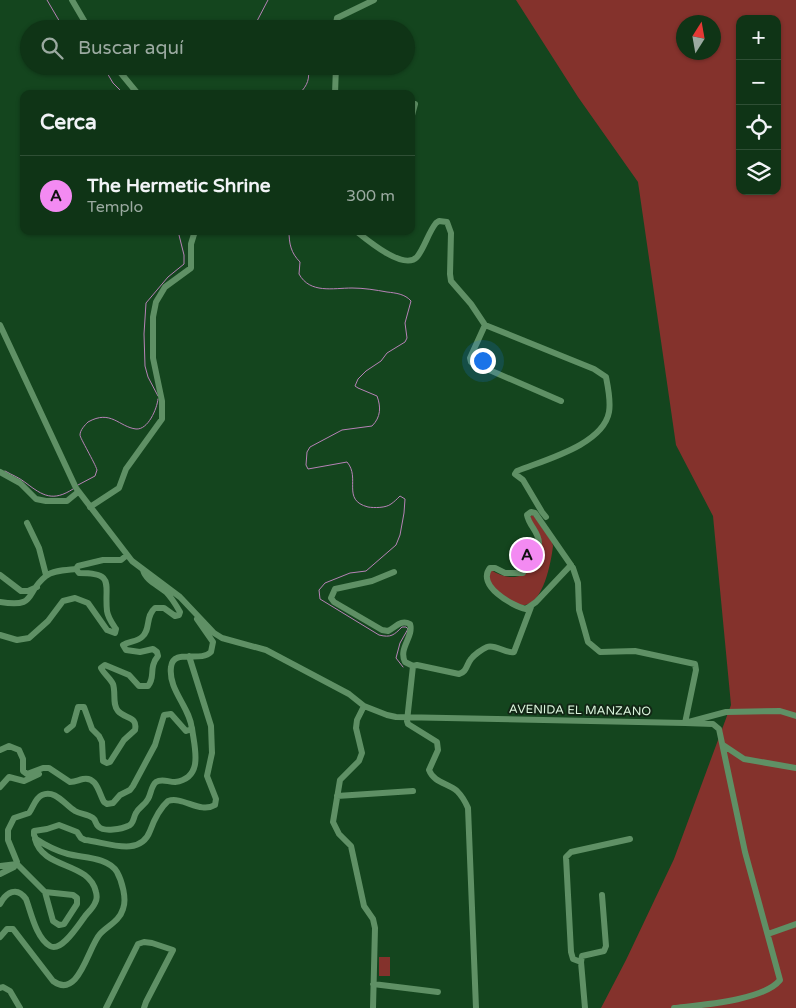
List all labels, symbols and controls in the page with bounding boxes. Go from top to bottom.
north arrow [676,15,721,60]
map controls [736,15,781,195]
button: + [736,15,781,60]
search box [20,20,415,75]
icon: search [38,34,66,62]
text: Buscar aquí [78,37,184,59]
button: − [736,60,781,105]
button: locate [736,105,781,150]
text: Cerca [40,110,97,135]
button: layers [736,150,781,195]
text: The Hermetic Shrine [87,175,271,197]
text: A [50,186,62,206]
text: 300 m [346,186,395,206]
text: Templo [87,197,143,217]
your location [470,348,496,374]
pin: A [511,536,543,574]
street label: AVENIDA EL MANZANO [509,702,651,718]

